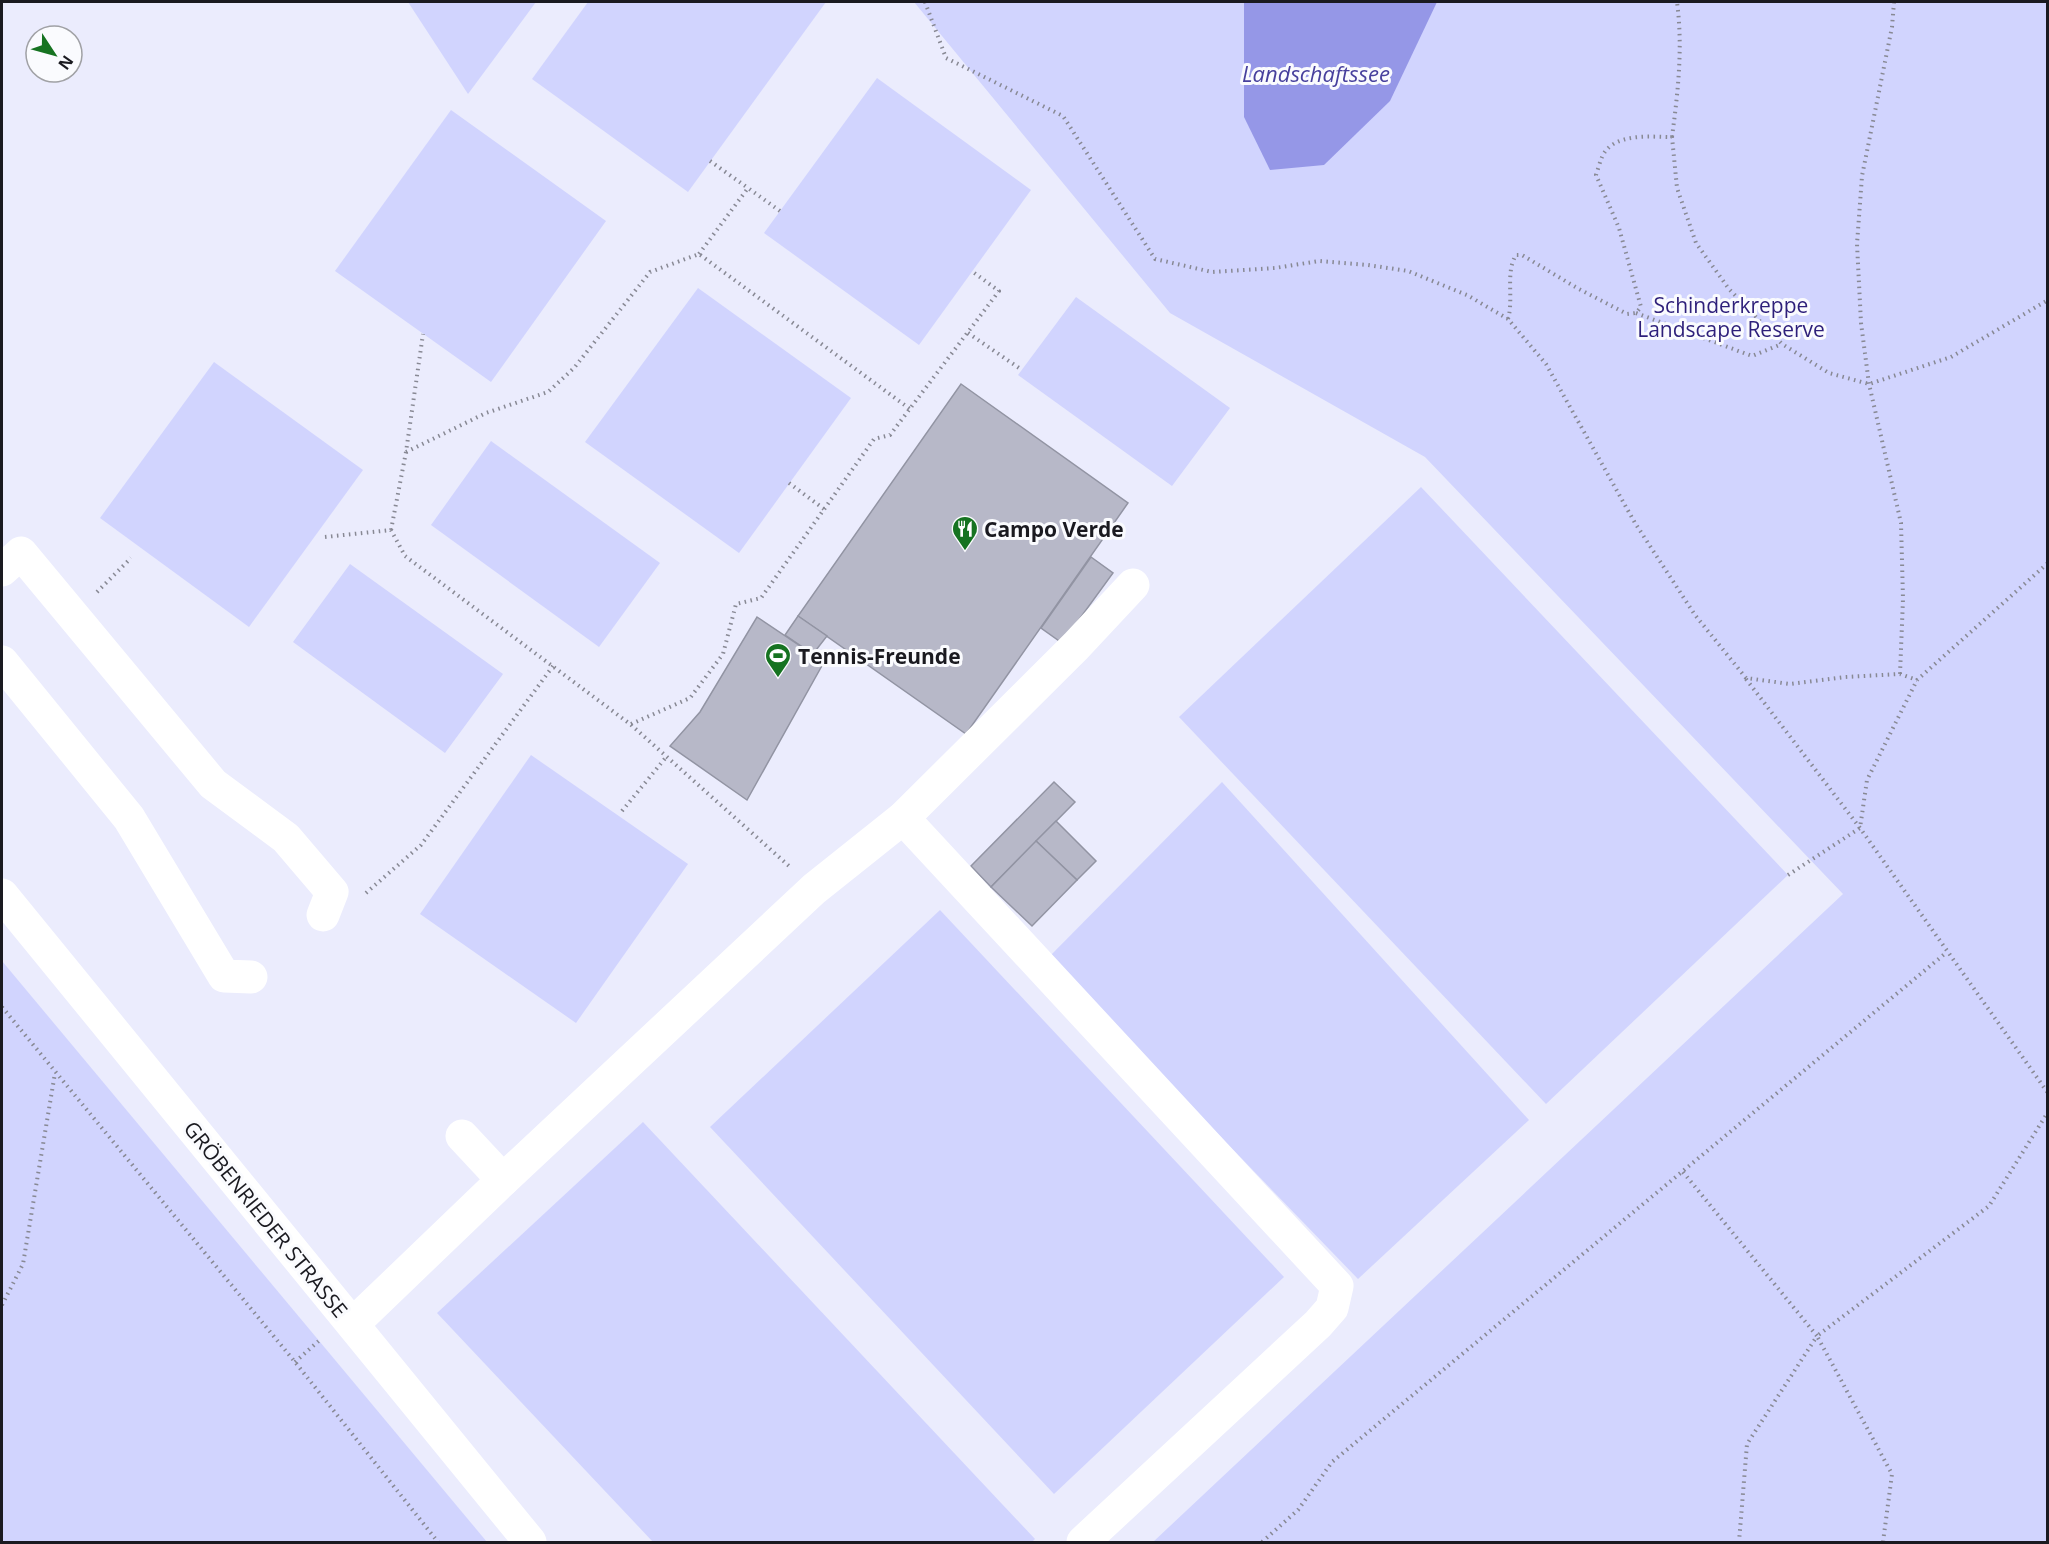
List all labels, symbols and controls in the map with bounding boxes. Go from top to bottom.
north arrow [24,24,84,84]
text: N [53,51,79,75]
water label: Landschaftssee [1242,58,1390,88]
park label: Schinderkreppe Landscape Reserve [1637,291,1825,343]
restaurant icon: Campo Verde [950,514,980,552]
place label: Campo Verde [984,515,1124,543]
sports icon: Tennis-Freunde [763,641,793,679]
place label: Tennis-Freunde [798,642,961,670]
street label: GRÖBENRIEDER STRASSE [178,1115,354,1323]

